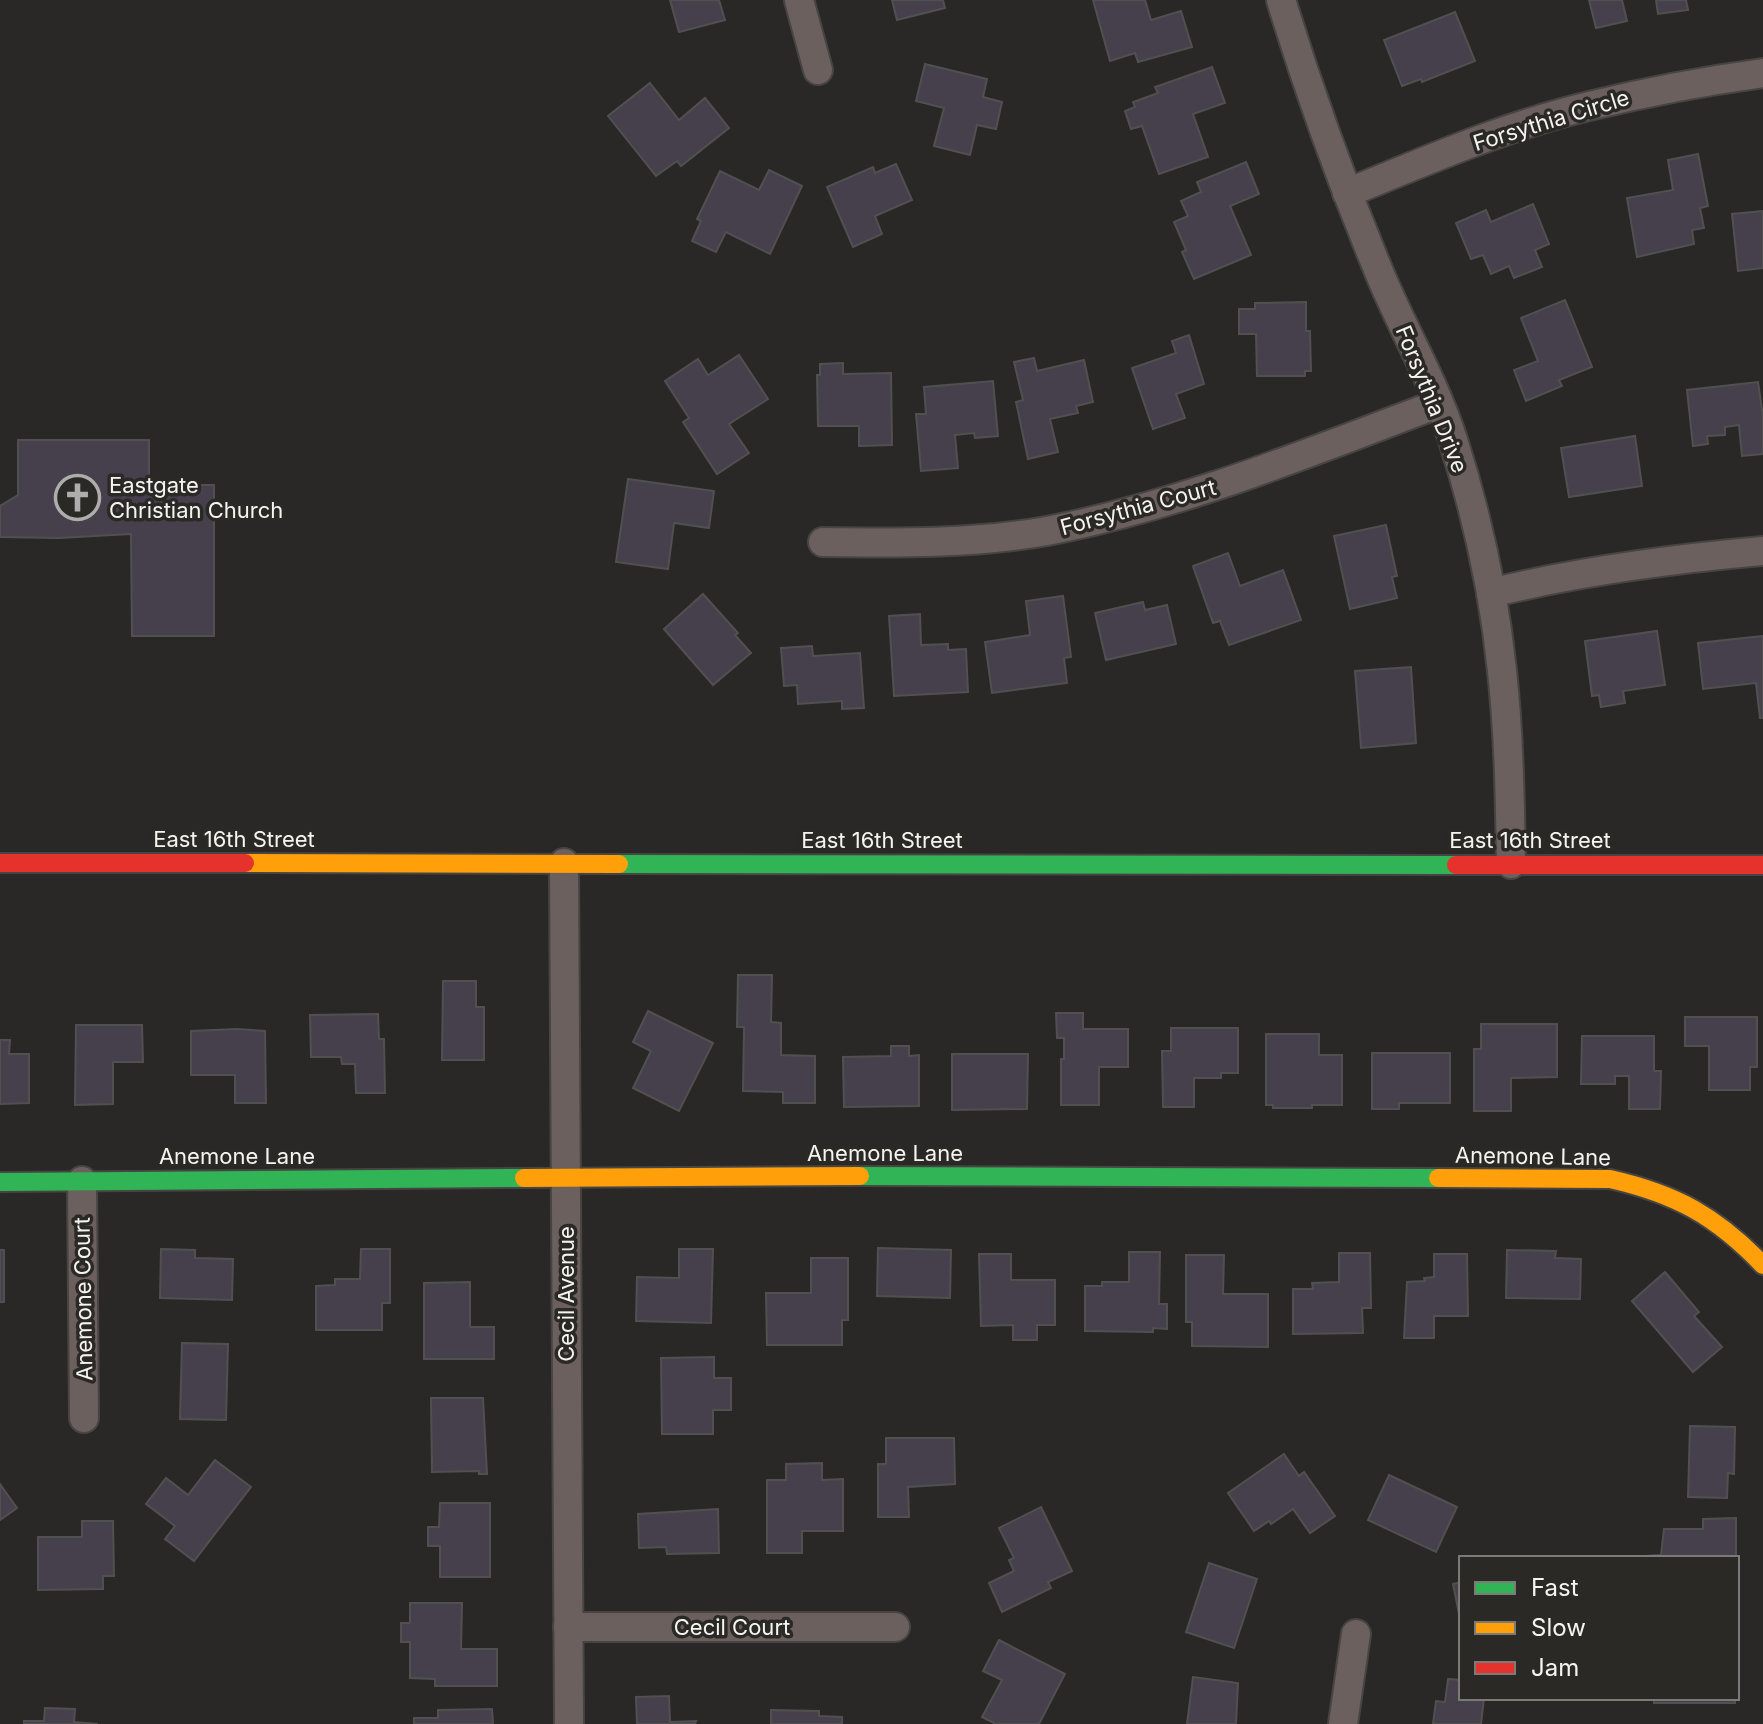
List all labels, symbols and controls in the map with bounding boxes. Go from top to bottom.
street label: Forsythia Circle [1470,84,1632,156]
street label: Forsythia Drive [1391,322,1473,476]
place label: Eastgate Christian Church [109,472,283,523]
church icon: Eastgate Christian Church [54,474,102,522]
street label: Forsythia Court [1057,474,1219,540]
street label: East 16th Street [153,826,315,852]
street label: East 16th Street [801,827,963,853]
street label: East 16th Street [1449,827,1611,853]
street label: Anemone Lane [807,1140,963,1166]
street label: Anemone Lane [1455,1142,1611,1170]
street label: Anemone Lane [159,1143,315,1169]
street label: Anemone Court [69,1217,97,1381]
street label: Cecil Avenue [553,1226,579,1362]
legend [1459,1556,1739,1700]
text: Fast [1531,1573,1579,1602]
text: Slow [1531,1613,1586,1642]
street label: Cecil Court [674,1614,790,1640]
text: Jam [1531,1653,1579,1682]

